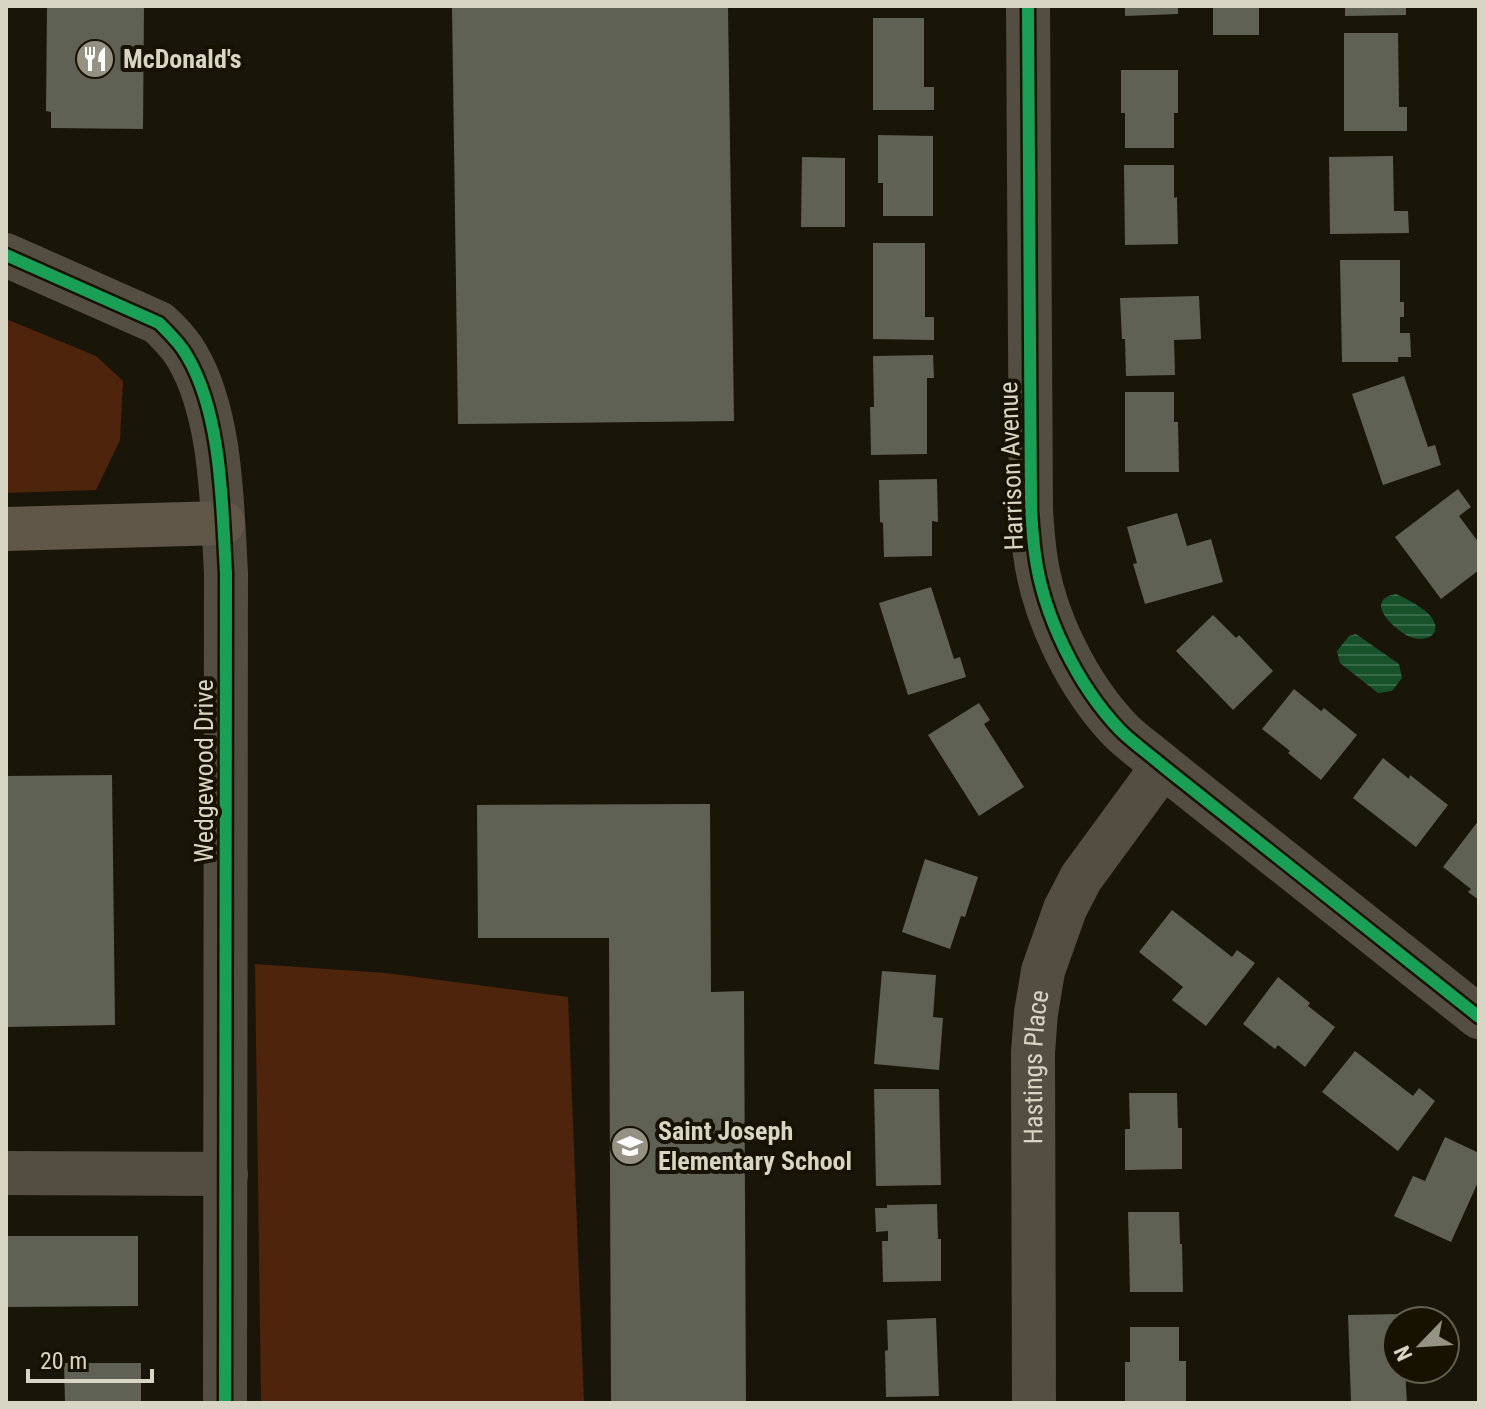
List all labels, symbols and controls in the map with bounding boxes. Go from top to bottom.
restaurant icon: McDonald's [74,38,116,80]
place label: McDonald's [123,44,242,74]
street label: Harrison Avenue [993,381,1029,551]
street label: Wedgewood Drive [189,679,219,863]
street label: Hastings Place [1018,988,1055,1144]
place label: Saint Joseph Elementary School [658,1116,852,1176]
school or university icon: Saint Joseph Elementary School [609,1125,651,1167]
north arrow [1381,1305,1461,1385]
scale bar [28,1333,152,1383]
text: N [1389,1342,1418,1365]
text: 20 m [40,1347,87,1375]

